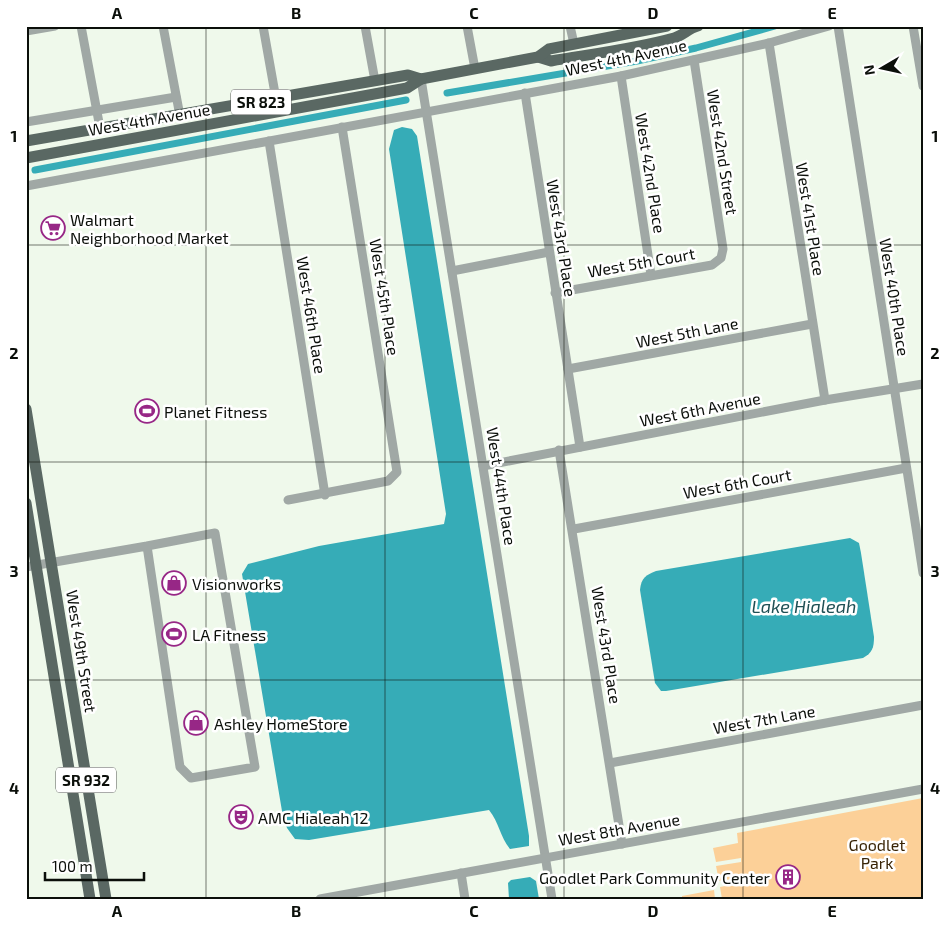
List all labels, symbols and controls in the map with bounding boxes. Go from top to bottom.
text: A [112,3,123,22]
text: B [291,3,301,22]
text: C [469,3,479,22]
text: D [648,3,659,22]
text: E [827,3,837,22]
street label: West 4th Avenue [564,35,688,79]
north arrow [856,42,906,92]
text: N [859,64,878,76]
street label: West 42nd Street [704,88,742,216]
road number: SR 823 [231,90,291,114]
street label: West 4th Avenue [87,99,211,139]
street label: West 42nd Place [632,112,670,234]
text: 1 [11,126,17,145]
text: 1 [932,126,938,145]
street label: West 41st Place [793,161,829,277]
street label: West 43rd Place [543,178,581,298]
place label: Walmart Neighborhood Market [70,210,229,247]
supermarket icon: Walmart Neighborhood Market [40,215,66,241]
street label: West 45th Place [366,237,404,357]
street label: West 40th Place [876,237,914,357]
street label: West 5th Court [586,243,696,281]
street label: West 46th Place [293,255,331,375]
street label: West 5th Lane [634,313,740,351]
text: 2 [9,343,19,362]
text: 2 [930,343,940,362]
street label: West 6th Avenue [638,388,762,430]
sports icon: Planet Fitness [134,398,160,424]
place label: Planet Fitness [164,402,267,421]
street label: West 44th Place [483,426,521,546]
street label: West 6th Court [682,464,792,502]
text: 3 [9,561,19,580]
text: 3 [930,561,940,580]
shop icon: Visionworks [161,570,187,596]
place label: Visionworks [192,574,281,593]
street label: West 43rd Place [588,585,626,705]
street label: West 49th Street [63,588,101,714]
water label: Lake Hialeah [752,595,856,617]
sports icon: LA Fitness [161,621,187,647]
place label: LA Fitness [192,625,266,644]
street label: West 7th Lane [711,701,817,737]
shop icon: Ashley HomeStore [183,710,209,736]
place label: Ashley HomeStore [214,714,348,733]
road number: SR 932 [56,768,116,792]
text: 4 [9,778,19,797]
text: 4 [930,778,940,797]
theatre icon: AMC Hialeah 12 [228,804,254,830]
place label: AMC Hialeah 12 [258,808,368,827]
street label: West 8th Avenue [557,809,681,849]
park label: Goodlet Park [849,835,905,872]
scale bar [45,850,144,882]
text: 100 m [52,857,93,875]
building icon: Goodlet Park Community Center [775,864,801,890]
place label: Goodlet Park Community Center [539,868,771,887]
text: A [112,901,123,920]
text: B [291,901,301,920]
text: C [469,901,479,920]
text: D [648,901,659,920]
text: E [827,901,837,920]

